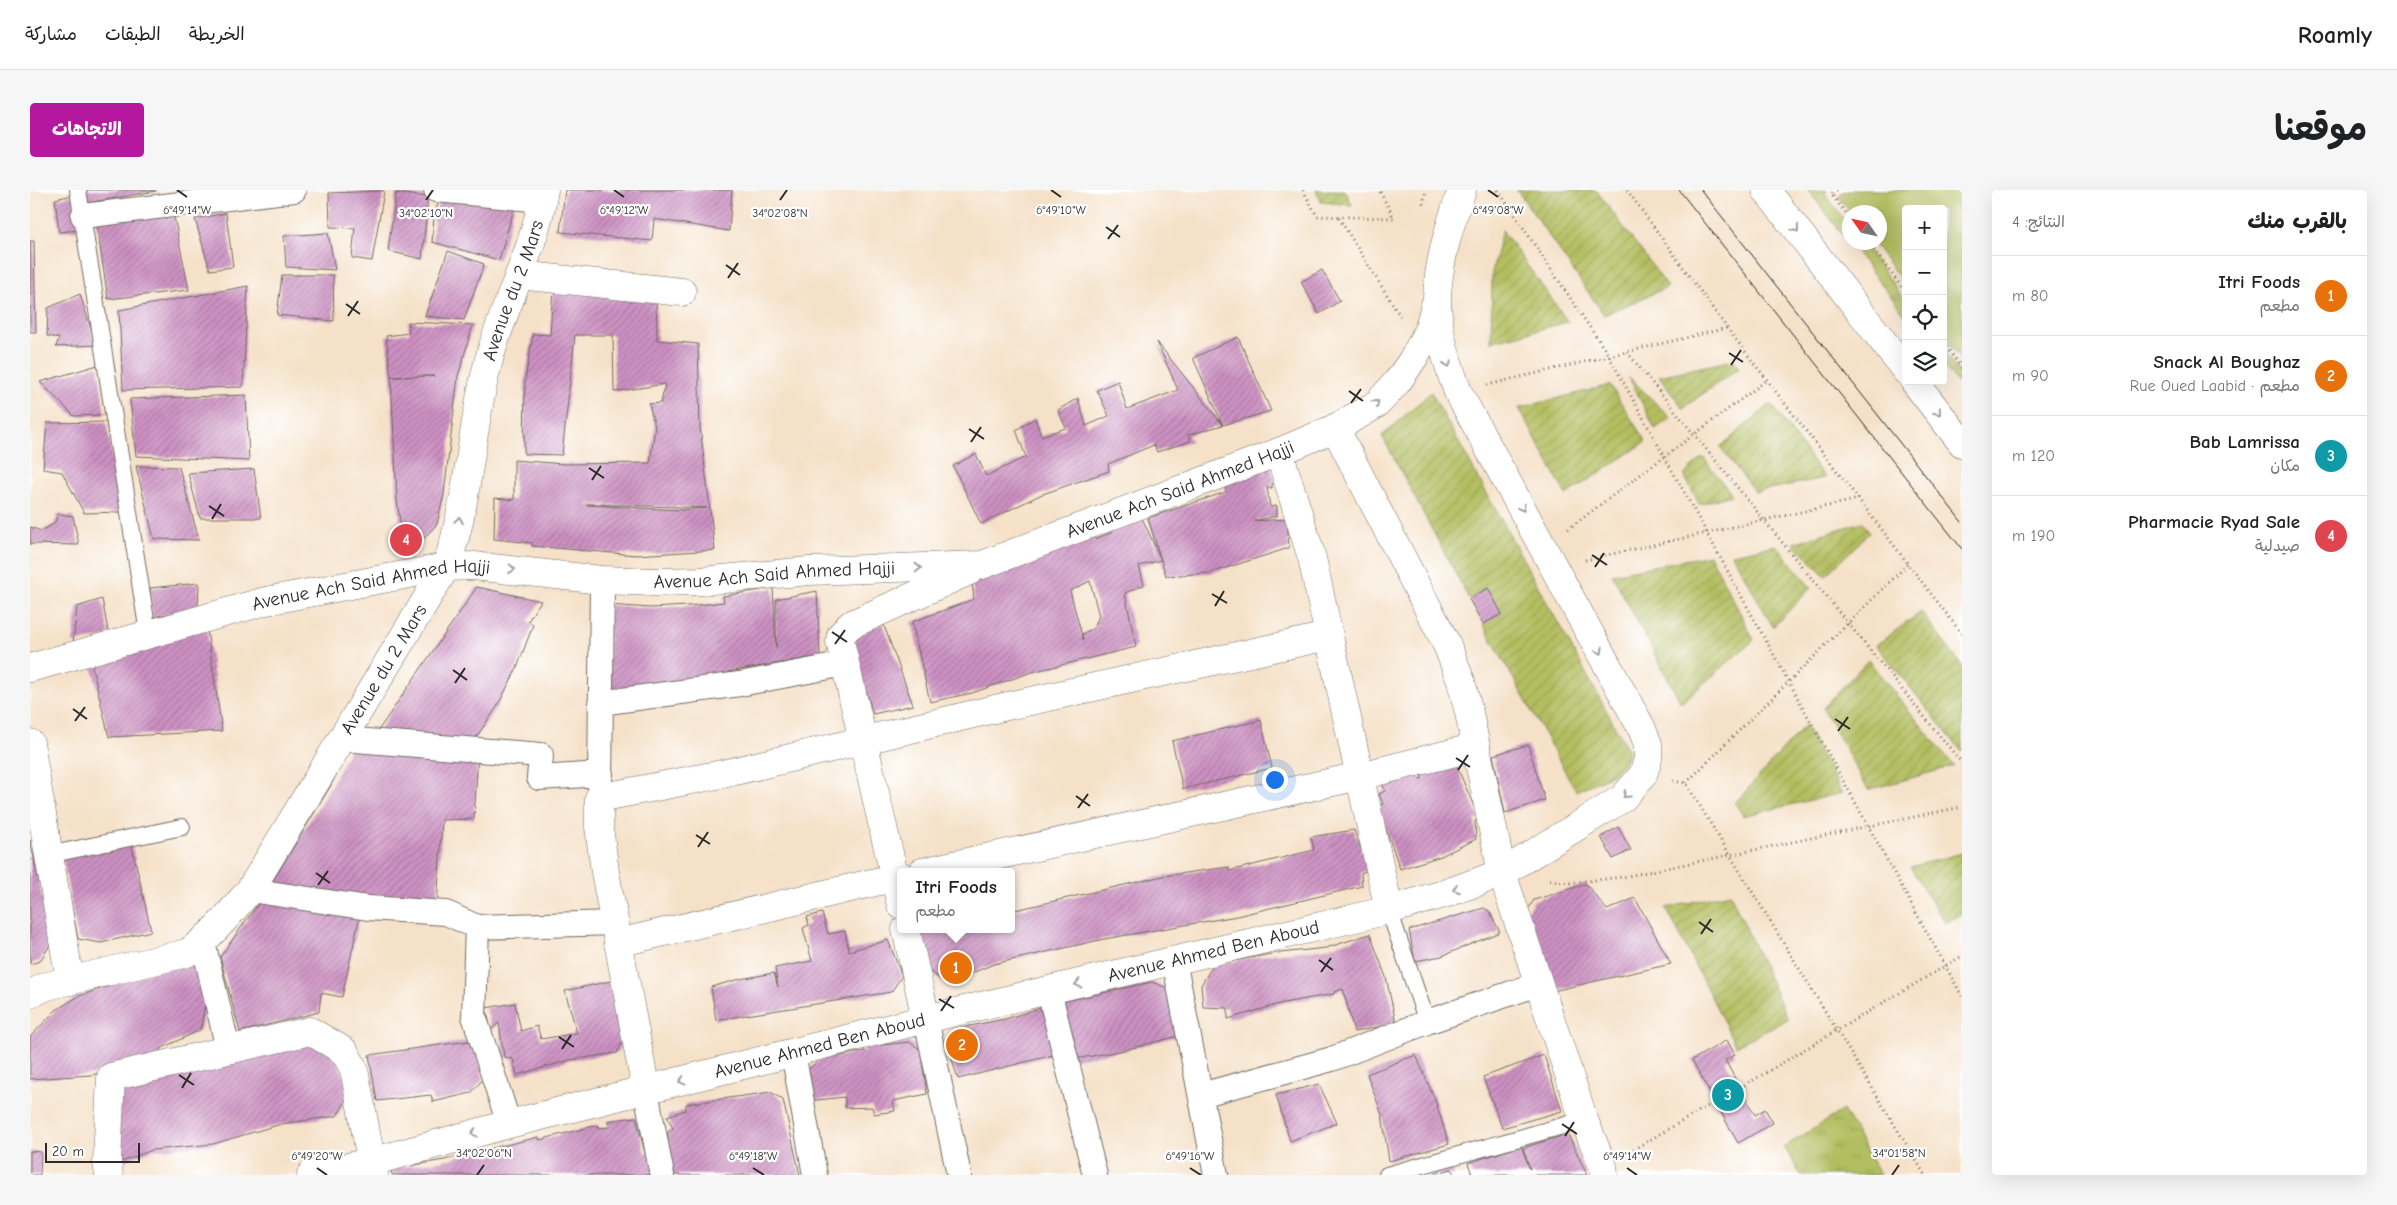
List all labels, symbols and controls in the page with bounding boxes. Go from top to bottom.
text: Roamly [2298,21,2372,49]
text: مشاركة [25,24,77,45]
text: الطبقات [105,24,161,45]
text: الخريطة [189,24,245,45]
button: الاتجاهات [30,103,144,157]
text: موقعنا [2274,108,2367,149]
text: 6°49'14"W [163,203,212,217]
text: 6°49'12"W [600,203,649,217]
text: 6°49'10"W [1036,203,1086,217]
text: 6°49'08"W [1472,203,1524,217]
north arrow [1842,205,1887,250]
map controls [1902,205,1947,385]
button: + [1902,205,1947,250]
text: 34°02'10"N [399,206,453,220]
text: 34°02'08"N [752,206,808,220]
text: بالقرب منك [2247,209,2347,233]
text: النتائج: 4 [2012,213,2065,231]
street label: Avenue du 2 Mars [478,218,548,363]
one-way arrow [1790,223,1799,232]
button: − [1902,250,1947,295]
text: Itri Foods [2218,271,2300,293]
text: 80 m [2012,287,2049,305]
text: 1 [2328,287,2334,305]
button: locate [1902,295,1947,340]
text: مطعم [2260,297,2300,315]
button: layers [1902,340,1947,385]
text: Snack Al Boughaz [2153,351,2300,373]
one-way arrow [1443,359,1453,367]
text: 90 m [2012,367,2049,385]
text: 2 [2327,367,2335,385]
text: مطعم · Rue Oued Laabid [2130,377,2300,395]
one-way arrow [1370,401,1379,409]
one-way arrow [1932,406,1941,416]
text: Bab Lamrissa [2189,431,2300,453]
street label: Avenue Ach Said Ahmed Hajji [1063,436,1297,543]
text: 120 m [2012,447,2055,465]
text: 3 [2327,447,2335,465]
text: مكان [2270,457,2300,475]
one-way arrow [1515,503,1525,512]
text: Pharmacie Ryad Sale [2128,511,2300,533]
one-way arrow [453,516,464,524]
pin: 4 [390,521,422,559]
text: 190 m [2012,527,2055,545]
text: 4 [2327,527,2335,545]
text: صيدلية [2255,537,2300,555]
street label: Avenue Ach Said Ahmed Hajji [249,555,492,615]
street label: Avenue Ach Said Ahmed Hajji [653,557,895,593]
one-way arrow [508,563,516,574]
one-way arrow [914,563,922,573]
street label: Avenue du 2 Mars [336,600,432,738]
one-way arrow [1594,645,1604,654]
your location [1262,767,1288,793]
one-way arrow [1623,789,1632,798]
popup [897,868,1015,933]
text: Itri Foods [915,876,997,898]
one-way arrow [1453,883,1461,893]
text: مطعم [915,902,956,920]
street label: Avenue Ahmed Ben Aboud [1106,916,1321,987]
pin: 1 [940,949,972,987]
one-way arrow [1074,978,1083,989]
street label: Avenue Ahmed Ben Aboud [712,1009,927,1083]
pin: 2 [946,1026,978,1064]
one-way arrow [678,1075,687,1086]
pin: 3 [1712,1076,1744,1114]
one-way arrow [470,1128,478,1138]
scale bar [45,1140,140,1163]
text: 20 m [52,1143,84,1160]
text: 34°02'06"N [456,1146,512,1160]
text: 34°01'58"N [1872,1146,1926,1160]
text: 6°49'20"W [291,1149,343,1163]
text: 6°49'18"W [729,1149,778,1163]
text: 6°49'16"W [1166,1149,1215,1163]
text: 6°49'14"W [1603,1149,1652,1163]

